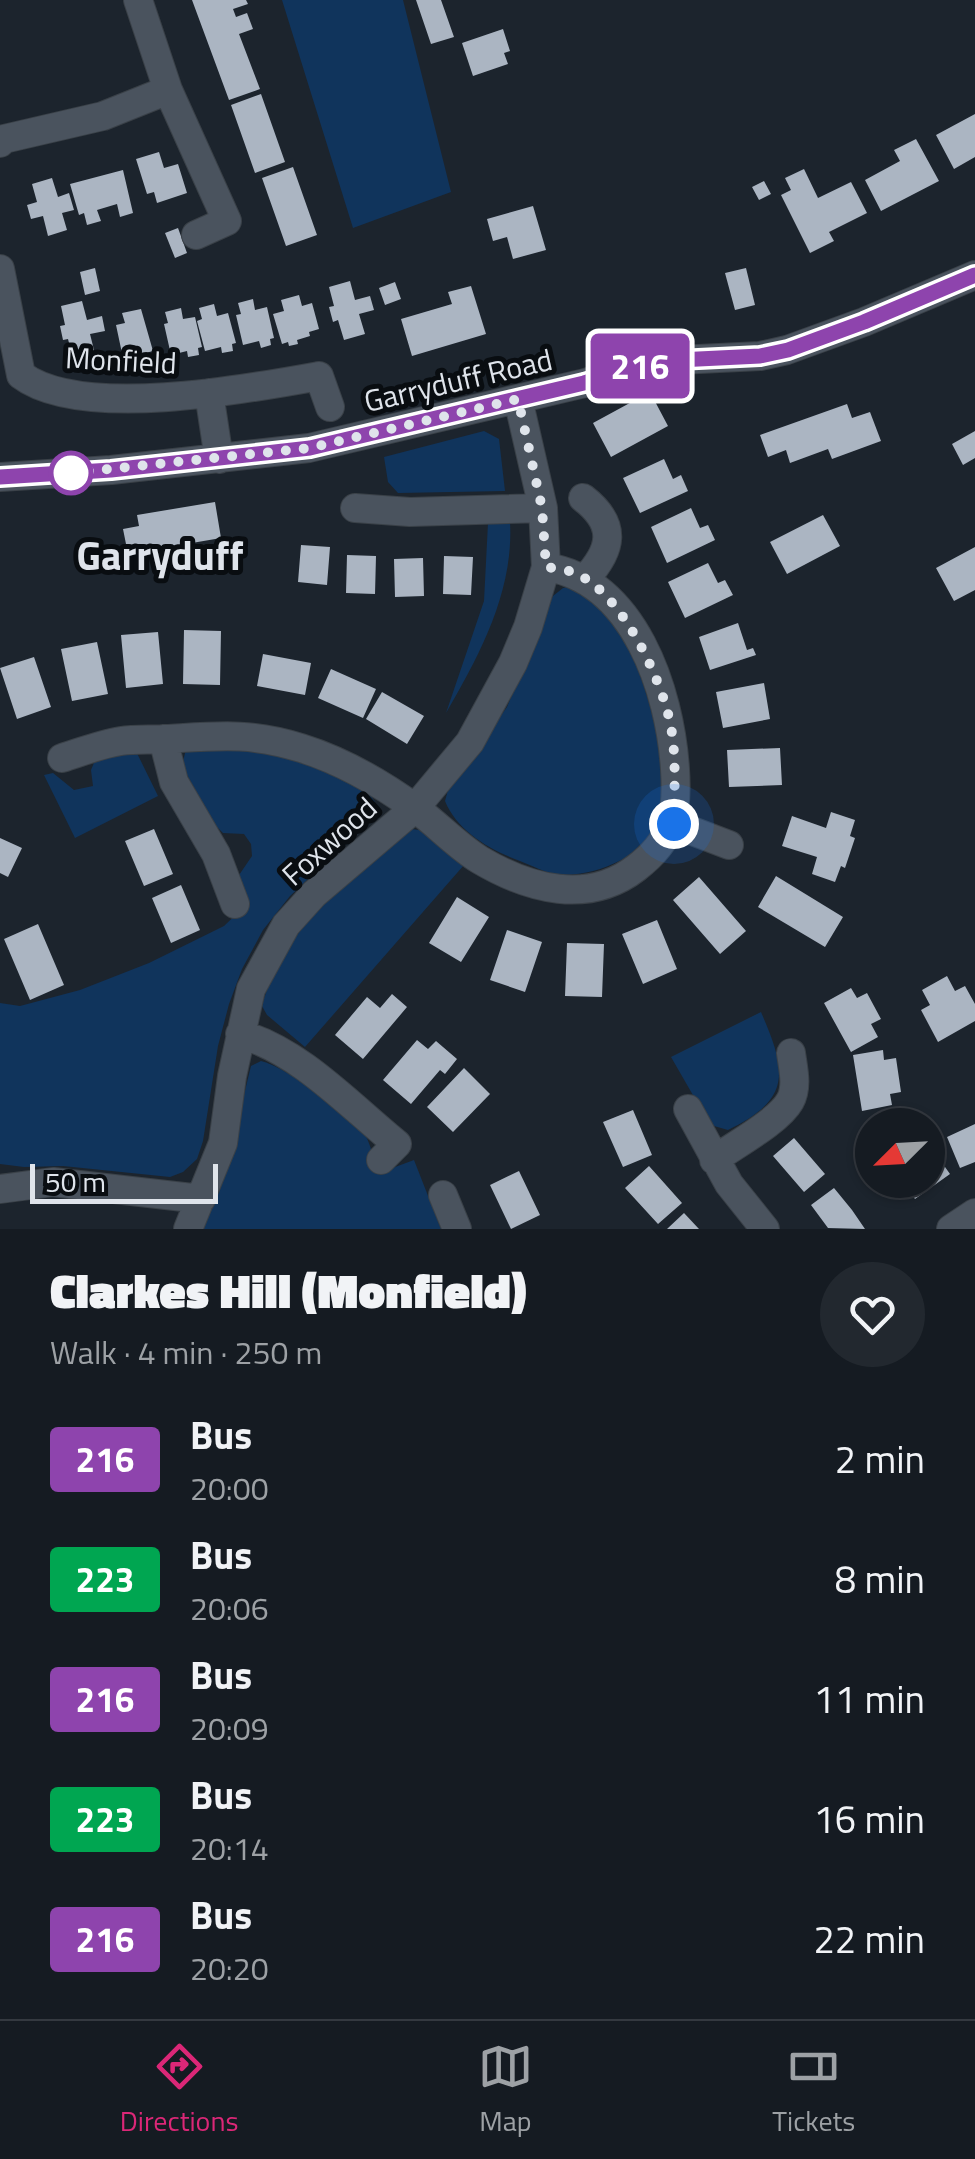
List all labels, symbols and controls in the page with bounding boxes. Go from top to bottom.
street label: Monfield [64,334,178,386]
line badge: 216 [582,334,698,398]
street label: Garryduff Road [359,336,557,424]
text: 216 [611,339,669,393]
unlabelled marker [50,452,92,494]
district label: Garryduff [77,525,243,586]
street label: Foxwood [271,786,387,896]
your location [649,799,699,849]
north arrow [855,1108,945,1198]
map controls [855,1108,945,1198]
scale bar [30,1159,218,1204]
text: 50 m [45,1160,106,1203]
text: Clarkes Hill (Monfield) [50,1254,527,1327]
button: heart [820,1262,925,1367]
text: Walk · 4 min · 250 m [50,1328,322,1376]
text: Bus [190,1406,252,1464]
text: 2 min [835,1430,925,1488]
text: 216 [76,1432,134,1486]
text: 20:00 [190,1464,269,1512]
text: Bus [190,1526,252,1584]
text: 8 min [835,1550,925,1608]
text: 223 [76,1552,134,1606]
text: 20:06 [190,1584,269,1632]
text: Bus [190,1646,252,1704]
text: 11 min [814,1670,925,1728]
text: 216 [76,1672,134,1726]
text: 20:09 [190,1704,269,1752]
text: Bus [190,1766,252,1824]
text: 16 min [814,1790,925,1848]
text: 223 [76,1792,134,1846]
text: 20:14 [190,1824,269,1872]
text: Bus [190,1886,252,1944]
text: 22 min [814,1910,925,1968]
text: 216 [76,1912,134,1966]
text: 20:20 [190,1944,269,1992]
tab: Directions [120,2039,238,2142]
tab: Map [478,2039,533,2142]
tab: Tickets [772,2039,855,2142]

